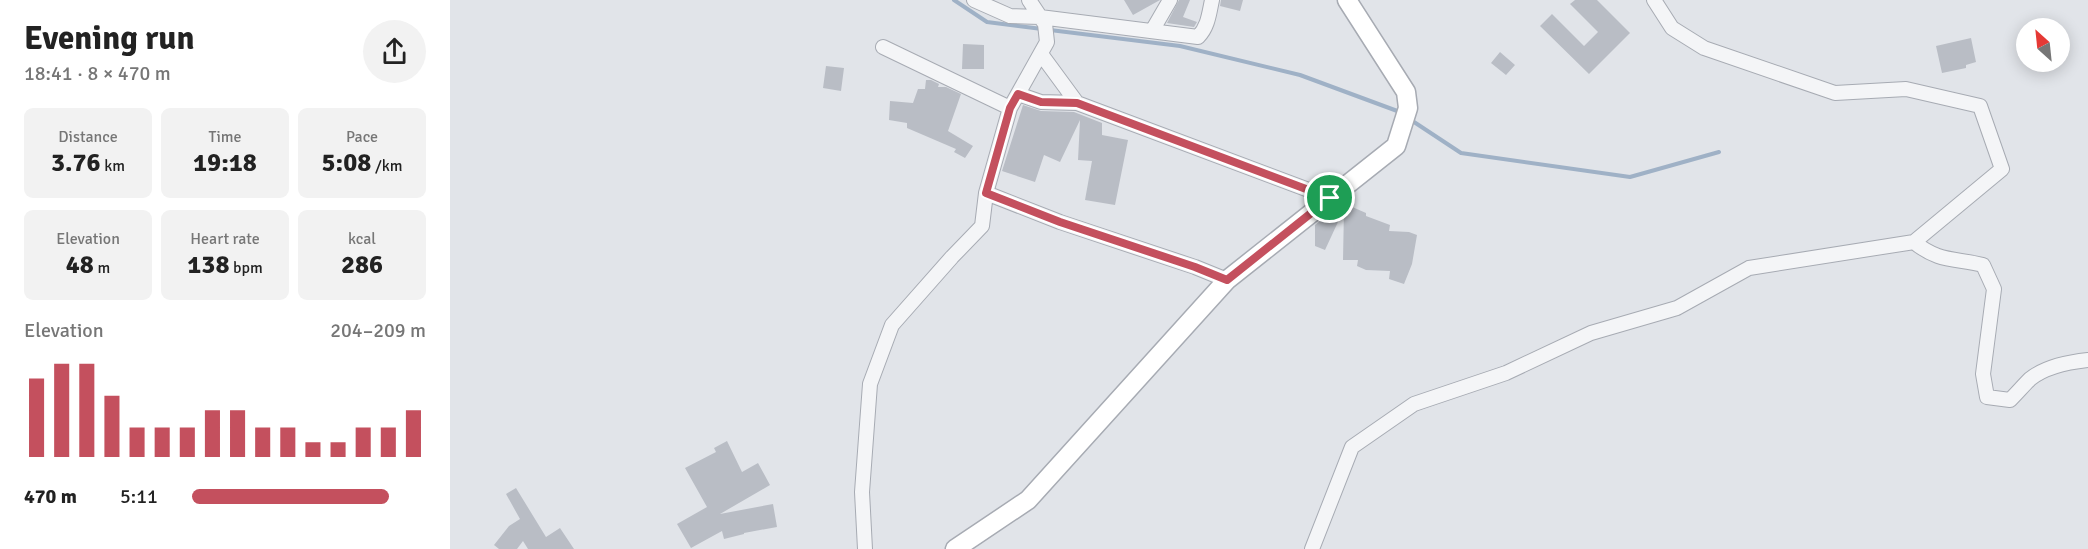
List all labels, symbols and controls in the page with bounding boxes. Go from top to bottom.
text: Evening run [24,18,194,59]
north arrow [2016,18,2070,72]
map controls [2016,18,2070,72]
button: share [363,20,426,83]
text: 18:41 · 8 × 470 m [24,61,171,86]
text: Distance [58,127,118,147]
text: Time [209,127,241,147]
text: Pace [346,127,378,147]
text: 3.76 [51,147,101,179]
text: 19:18 [193,147,257,179]
text: 5:08 [322,147,371,179]
text: km [101,156,125,176]
text: /km [371,156,402,176]
pin [1304,172,1355,223]
icon: arrive [1313,181,1346,214]
text: Elevation [56,229,120,249]
text: Heart rate [190,229,260,249]
text: kcal [348,229,376,249]
text: 48 [66,249,94,281]
text: 138 [187,249,229,281]
text: 286 [341,249,383,281]
text: m [94,258,110,278]
text: bpm [229,258,263,278]
text: Elevation [24,318,104,343]
text: 204–209 m [330,318,426,343]
text: 470 m [24,484,77,509]
text: 5:11 [120,484,158,509]

